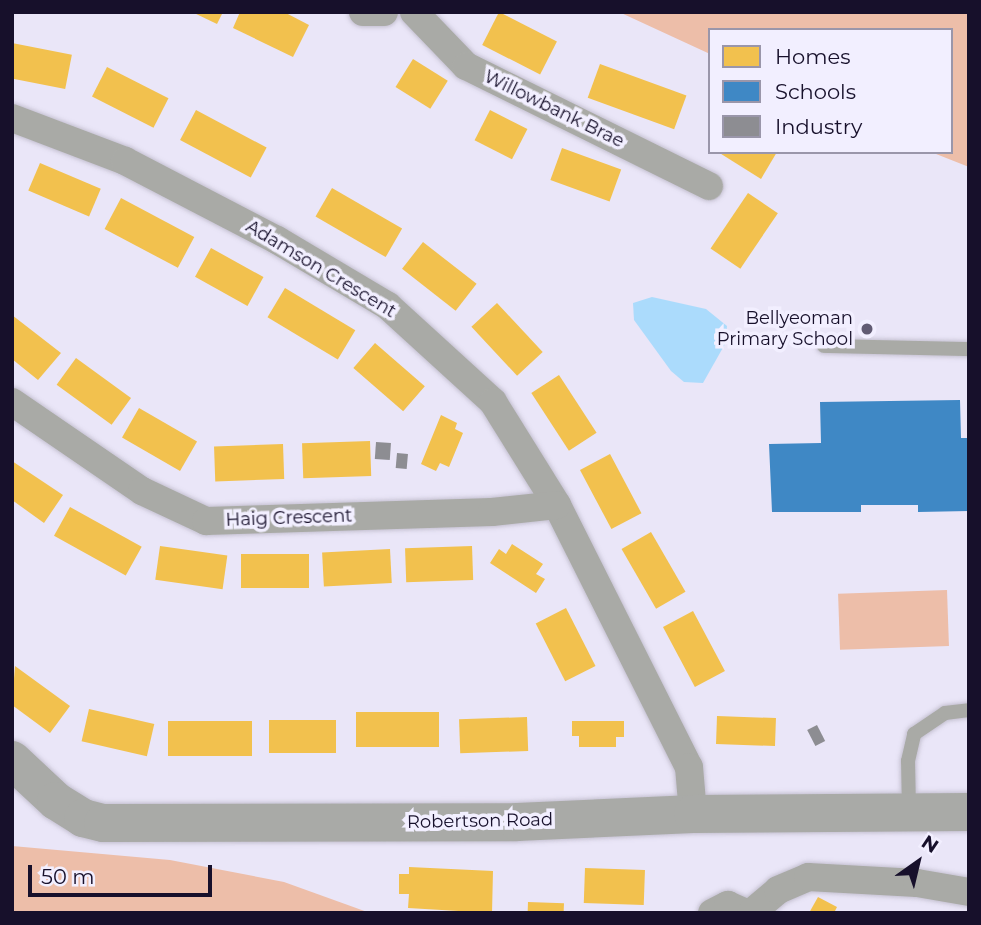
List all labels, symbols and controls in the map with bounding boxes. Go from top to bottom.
legend [708,28,953,154]
text: Homes [775,44,850,69]
street label: Willowbank Brae [481,66,627,152]
text: Schools [775,79,856,104]
text: Industry [775,114,862,139]
street label: Adamson Crescent [242,216,400,322]
place label: Bellyeoman Primary School [717,308,853,350]
marker: Bellyeoman Primary School [859,321,875,337]
street label: Haig Crescent [225,505,353,531]
street label: Robertson Road [407,809,553,833]
north arrow [883,827,953,897]
text: N [917,830,943,858]
scale bar [32,852,215,896]
text: 50 m [41,864,95,889]

